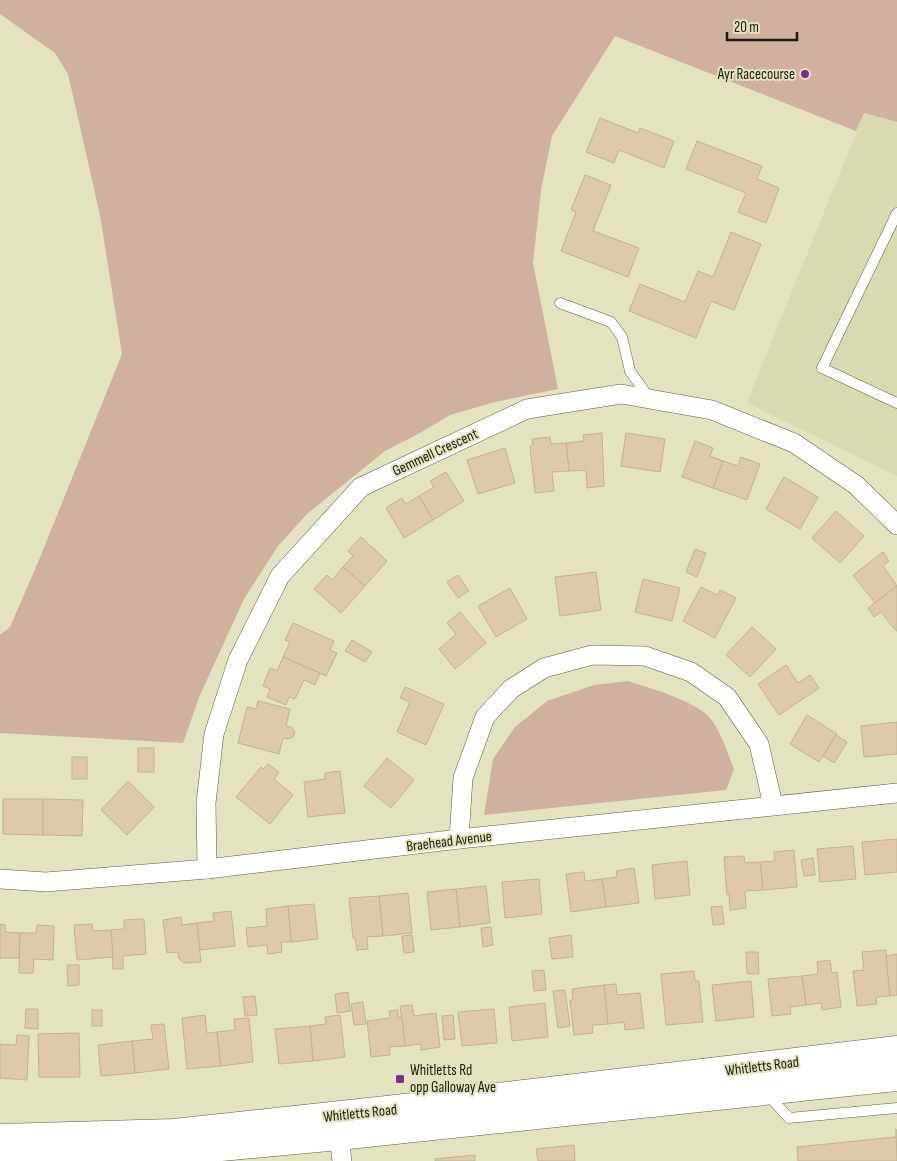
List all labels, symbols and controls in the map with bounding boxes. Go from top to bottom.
scale bar [727,10,797,42]
text: 20 m [734,18,759,37]
place label: Ayr Racecourse [717,65,795,84]
marker: Ayr Racecourse [799,68,811,80]
street label: Gemmell Crescent [389,424,482,481]
street label: Braehead Avenue [405,827,493,856]
street label: Whitletts Road [724,1053,800,1080]
place label: Whitletts Rd opp Galloway Ave [410,1061,496,1097]
marker: Whitletts Rd opp Galloway Ave [394,1073,406,1085]
street label: Whitletts Road [322,1100,398,1127]

